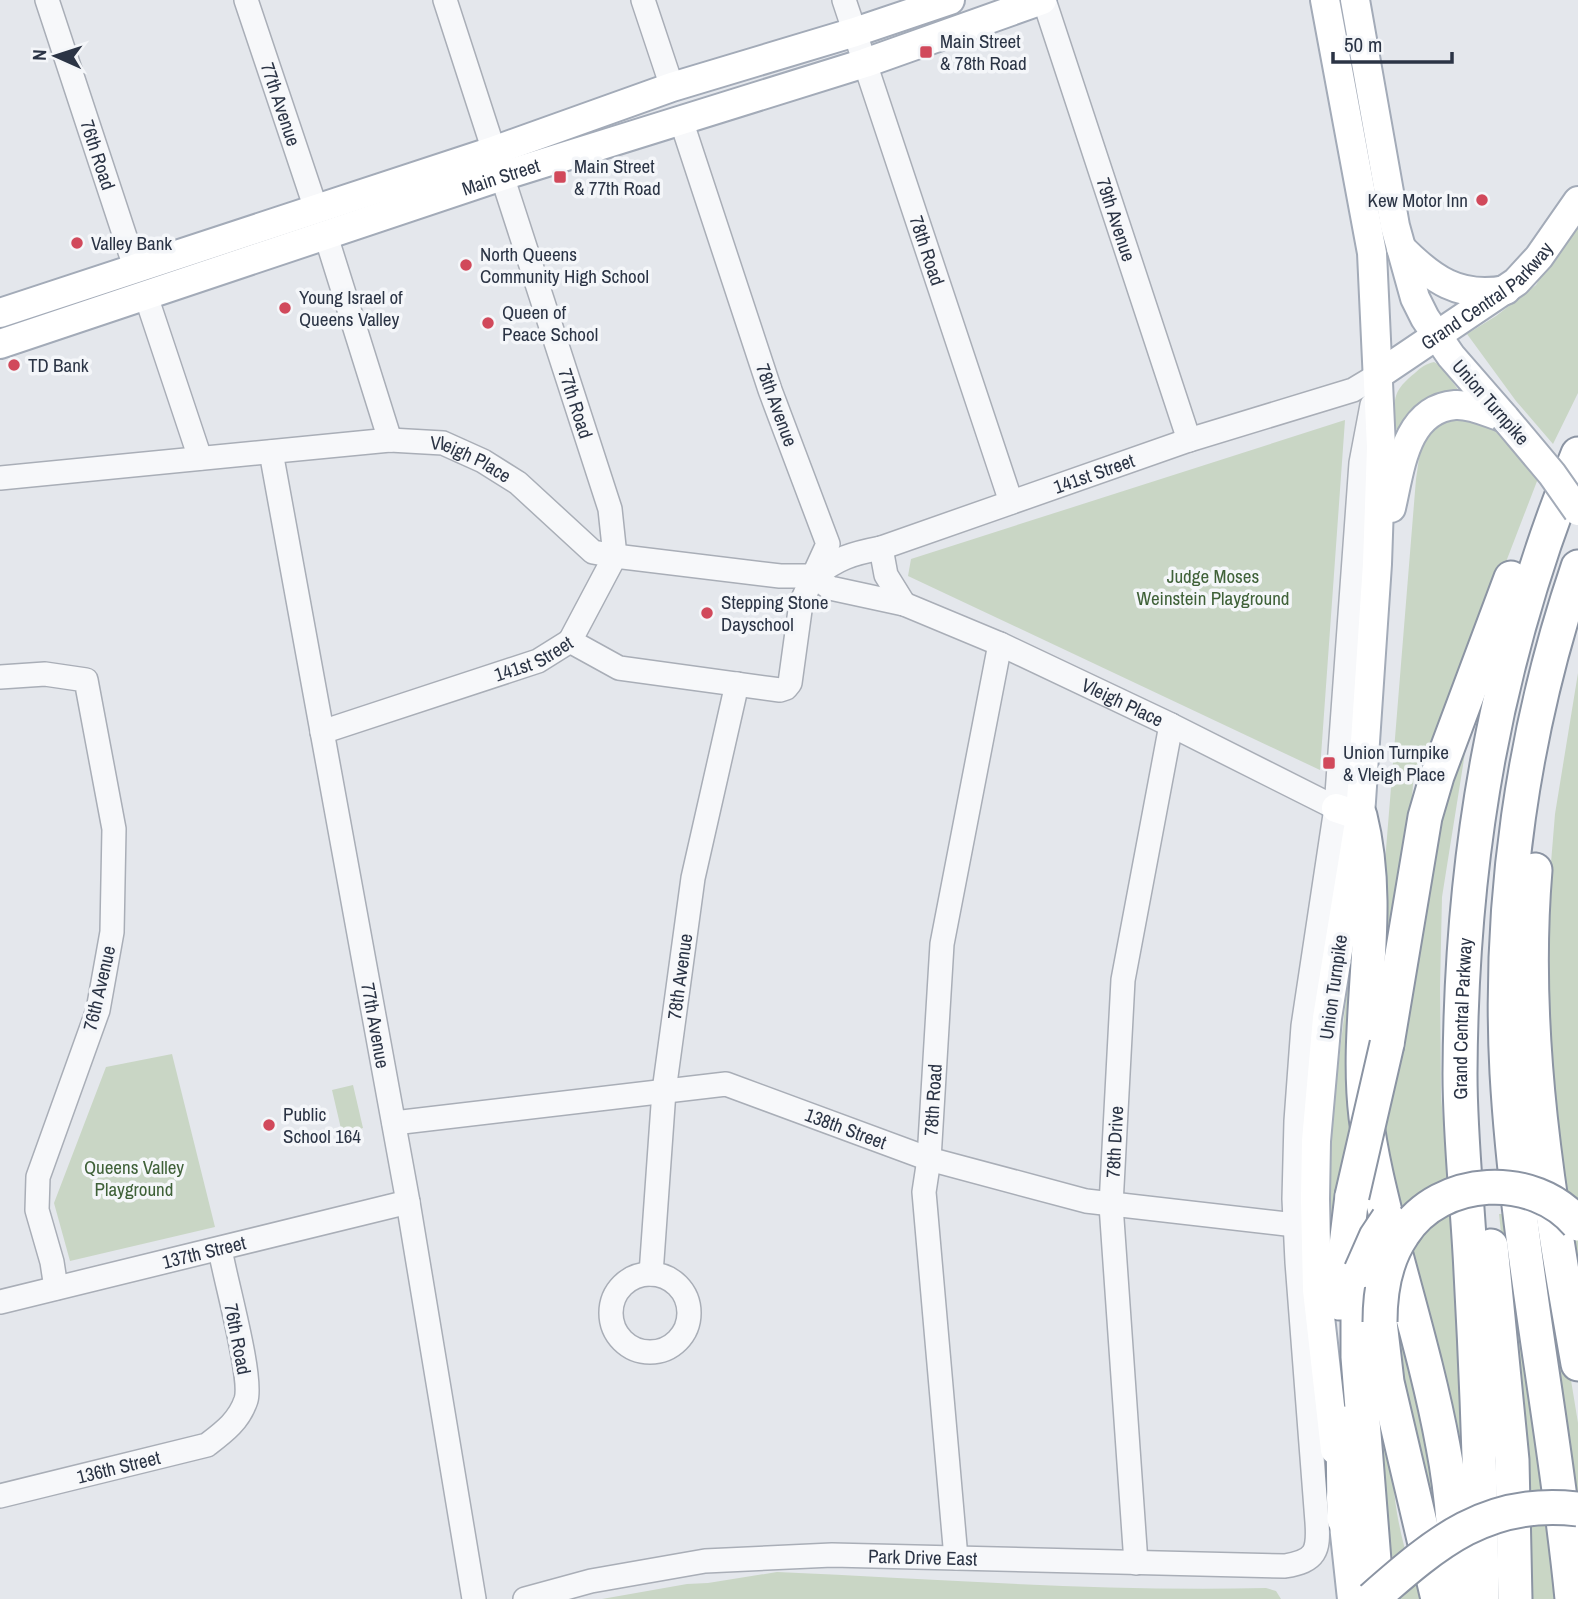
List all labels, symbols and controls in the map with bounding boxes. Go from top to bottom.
north arrow [21,21,91,91]
scale bar [1333,21,1452,65]
place label: Main Street & 78th Road [940,28,1027,76]
text: 50 m [1344,30,1382,59]
marker: Main Street & 78th Road [918,44,934,60]
text: N [26,49,52,61]
street label: 77th Avenue [255,59,307,149]
street label: 76th Road [74,117,122,193]
street label: Main Street [458,152,544,202]
place label: Main Street & 77th Road [574,153,661,201]
marker: Main Street & 77th Road [552,169,568,185]
street label: 79th Avenue [1090,174,1142,265]
place label: Kew Motor Inn [1368,187,1468,213]
marker: Kew Motor Inn [1474,192,1490,208]
street label: 78th Road [904,212,951,289]
place label: Valley Bank [91,230,172,256]
marker: Valley Bank [69,235,85,251]
street label: Grand Central Parkway [1415,237,1559,356]
place label: North Queens Community High School [480,241,649,289]
marker: North Queens Community High School [458,257,474,273]
place label: Young Israel of Queens Valley [299,284,403,332]
place label: Queen of Peace School [502,299,598,347]
marker: Young Israel of Queens Valley [277,300,293,316]
marker: Queen of Peace School [480,315,496,331]
place label: TD Bank [28,352,89,378]
street label: Union Turnpike [1446,354,1536,450]
marker: TD Bank [6,357,22,373]
street label: 78th Avenue [750,360,804,450]
street label: 77th Road [552,365,599,442]
street label: Vleigh Place [430,429,516,489]
street label: 141st Street [1050,447,1138,500]
park label: Judge Moses Weinstein Playground [1136,563,1290,611]
place label: Stepping Stone Dayschool [721,589,828,637]
marker: Stepping Stone Dayschool [699,605,715,621]
street label: 141st Street [491,629,578,688]
street label: Vleigh Place [1077,672,1168,733]
place label: Union Turnpike & Vleigh Place [1343,739,1449,787]
marker: Union Turnpike & Vleigh Place [1321,755,1337,771]
street label: 78th Avenue [661,932,698,1021]
street label: Union Turnpike [1313,933,1353,1041]
street label: Grand Central Parkway [1447,936,1478,1100]
street label: 76th Avenue [77,943,121,1033]
street label: 77th Avenue [355,981,396,1070]
street label: 78th Road [917,1063,948,1137]
place label: Public School 164 [283,1101,361,1149]
street label: 138th Street [801,1101,891,1155]
street label: 78th Drive [1099,1105,1129,1179]
marker: Public School 164 [261,1117,277,1133]
park label: Queens Valley Playground [84,1154,184,1202]
street label: 137th Street [160,1229,249,1275]
street label: 76th Road [218,1301,258,1377]
street label: 136th Street [74,1444,163,1490]
street label: Park Drive East [868,1543,978,1572]

